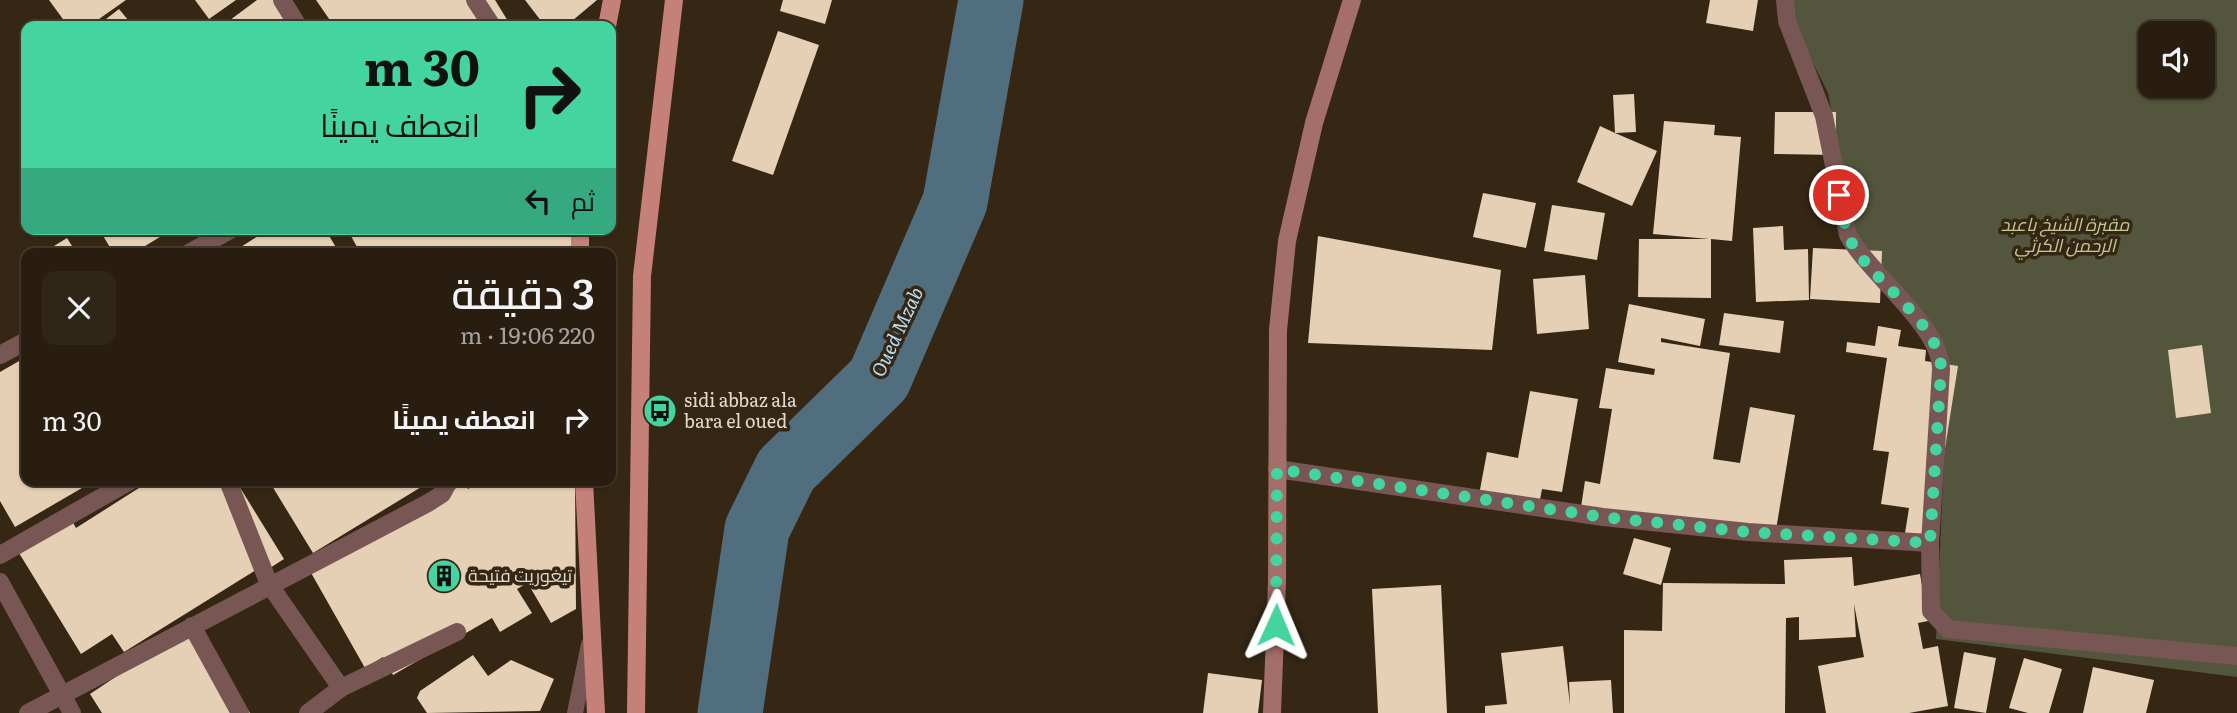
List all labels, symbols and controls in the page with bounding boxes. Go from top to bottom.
map controls [2138,21,2215,98]
button: sound [2138,21,2215,98]
text: 30 m [364,28,480,101]
icon: right [504,49,595,140]
text: انعطف يمينًا [320,99,480,147]
pin [1809,165,1869,225]
icon: arrive [1820,176,1858,214]
text: ثم [571,180,595,219]
icon: left [519,182,557,220]
park label: مقبرة الشيخ باعبد الرحمن الكرثي [2001,210,2130,260]
text: 3 دقيقة [452,260,595,322]
button: close [42,271,116,345]
water label: Oued Mzab [863,282,929,381]
text: 220 m · 19:06 [460,317,595,351]
place label: sidi abbaz ala bara el oued [684,386,797,434]
bus stop icon: sidi abbaz ala bara el oued [641,392,679,430]
text: انعطف يمينًا [392,398,536,437]
text: 30 m [42,400,102,439]
icon: right [557,401,595,439]
building icon: تيغوريت فتيحة [425,557,463,595]
place label: تيغوريت فتيحة [468,561,572,588]
position arrow [1239,588,1313,662]

